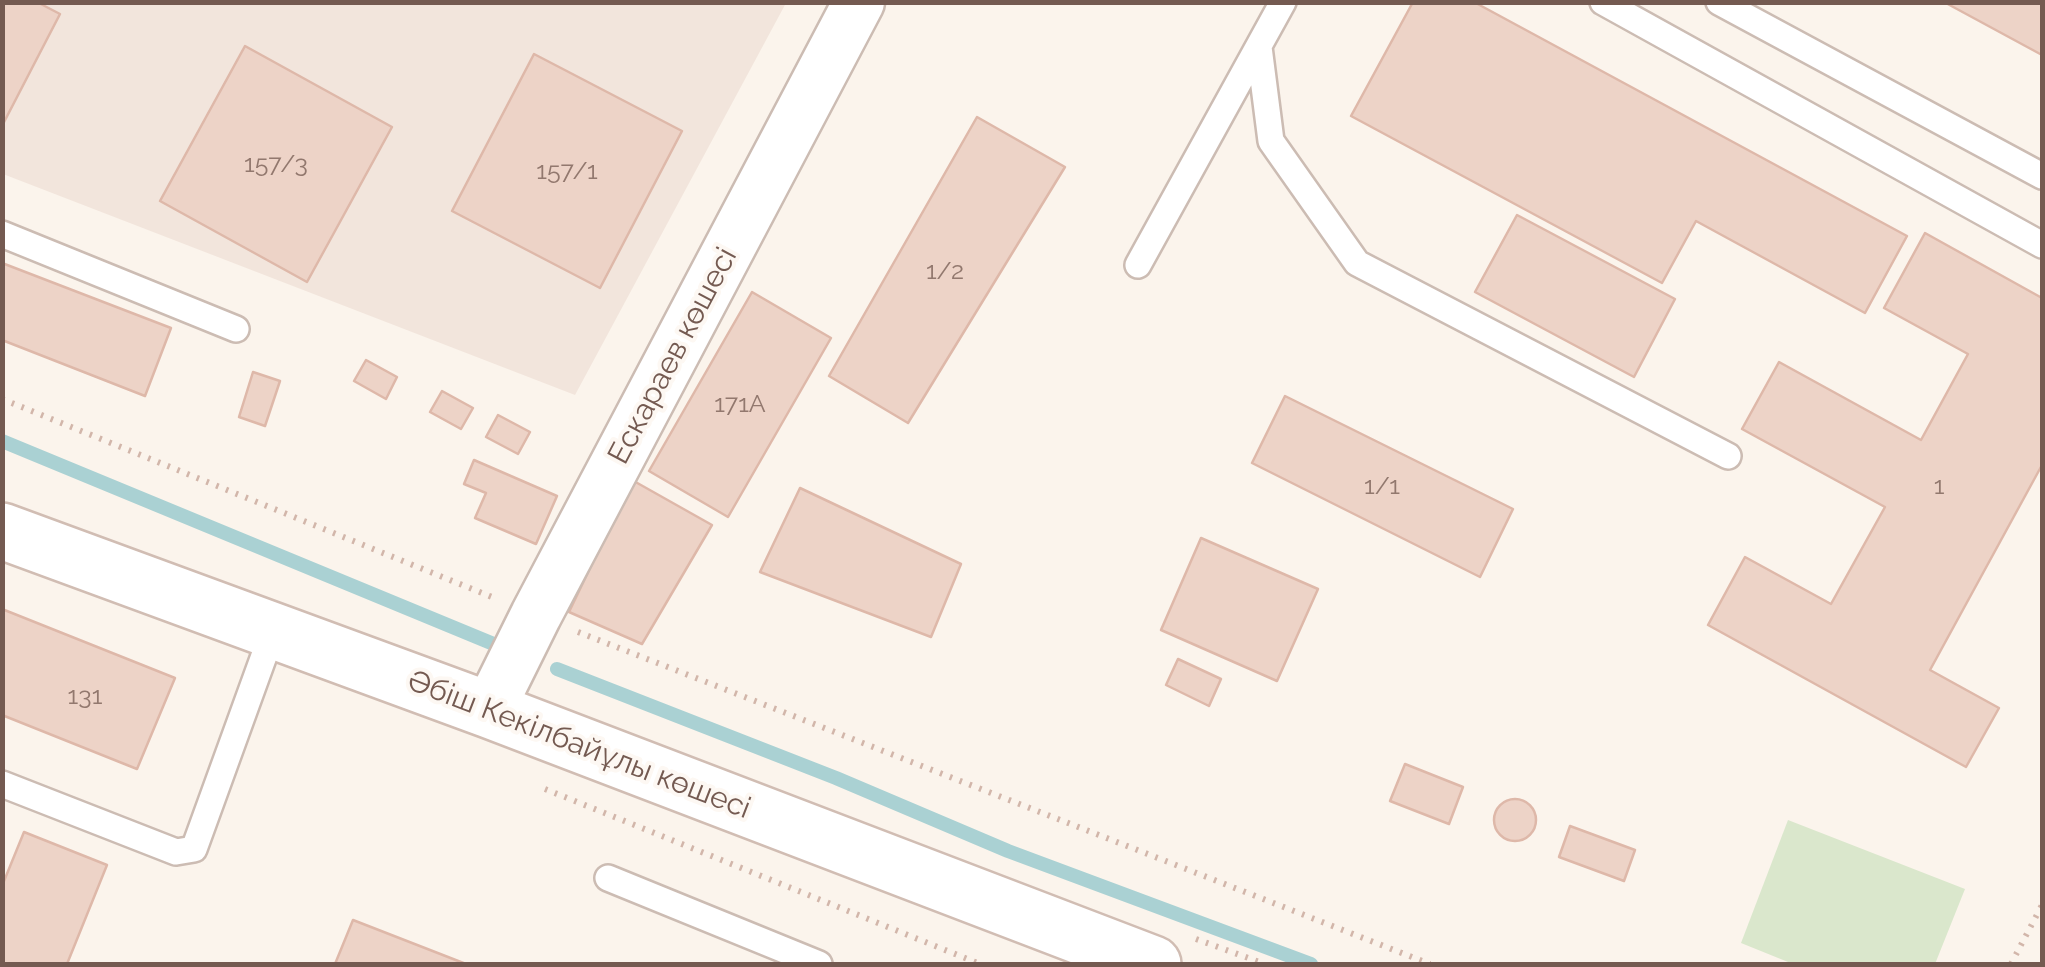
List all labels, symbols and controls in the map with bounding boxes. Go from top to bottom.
house number: 157/3 [244,149,308,179]
house number: 157/1 [536,156,598,186]
street label: Ескараев көшесі [601,242,745,470]
house number: 1/2 [926,256,964,286]
house number: 171А [714,389,766,419]
house number: 1/1 [1364,471,1400,501]
house number: 1 [1934,471,1944,501]
street label: Әбіш Кекілбайұлы көшесі [403,663,755,827]
house number: 131 [68,681,102,711]

